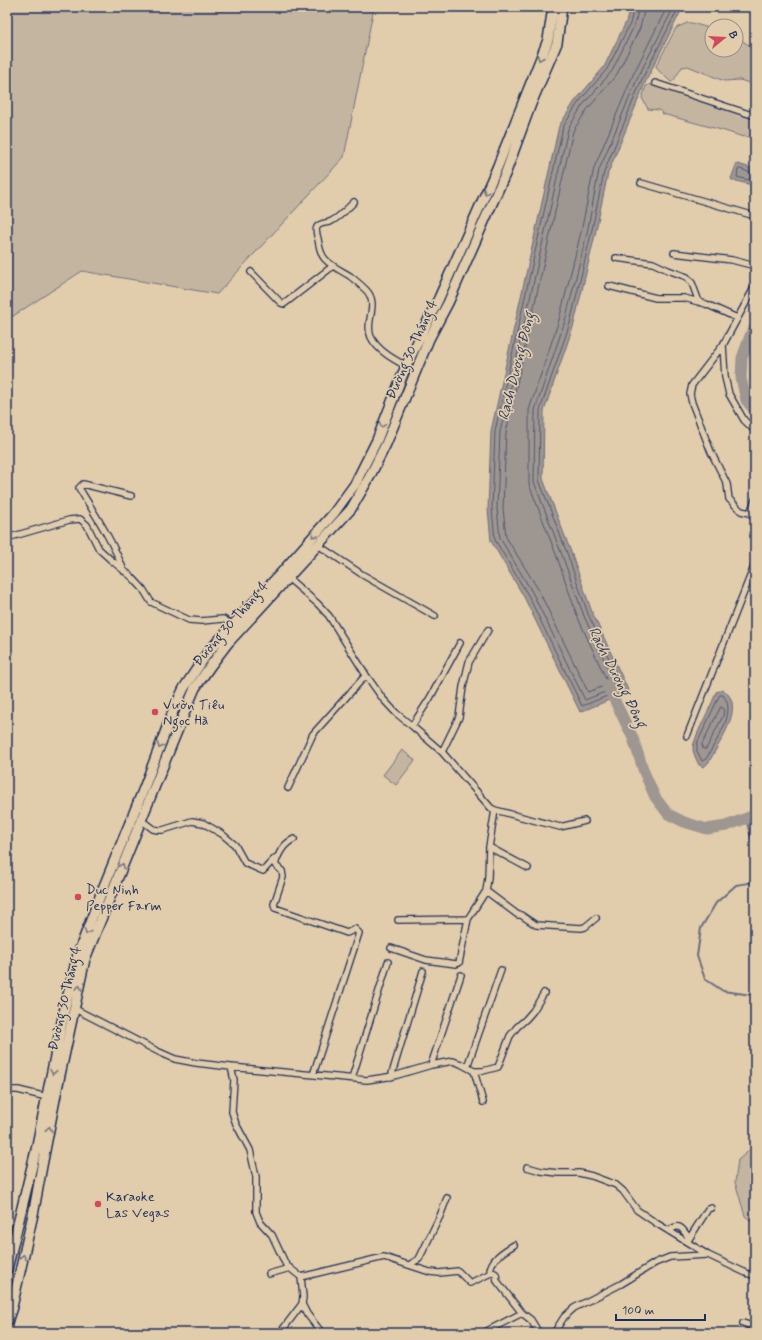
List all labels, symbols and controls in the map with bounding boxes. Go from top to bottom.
north arrow [704,18,744,58]
text: B [725,30,740,41]
one-way arrow [537,55,545,62]
one-way arrow [483,187,491,195]
street label: Đường 30 Tháng 4 [382,297,444,403]
water label: Rạch Dương Đông [494,308,543,423]
one-way arrow [379,422,387,429]
one-way arrow [312,530,319,538]
street label: Đường 30 Tháng 4 [189,577,274,671]
water label: Rạch Dương Đông [581,624,652,734]
place label: Vườn Tiêu Ngọc Hà [163,696,224,732]
marker: Vườn Tiêu Ngọc Hà [150,707,160,717]
one-way arrow [157,742,165,749]
one-way arrow [117,863,125,871]
place label: Duc Ninh Pepper Farm [86,881,162,915]
marker: Duc Ninh Pepper Farm [73,892,83,902]
one-way arrow [83,928,91,935]
street label: Đường 30 Tháng 4 [44,944,88,1053]
one-way arrow [75,985,83,992]
one-way arrow [49,1068,57,1075]
one-way arrow [44,1126,53,1132]
place label: Karaoke Las Vegas [106,1188,170,1222]
marker: Karaoke Las Vegas [93,1199,103,1209]
one-way arrow [19,1253,27,1260]
scale bar [616,1296,705,1322]
text: 100 m [622,1303,654,1319]

